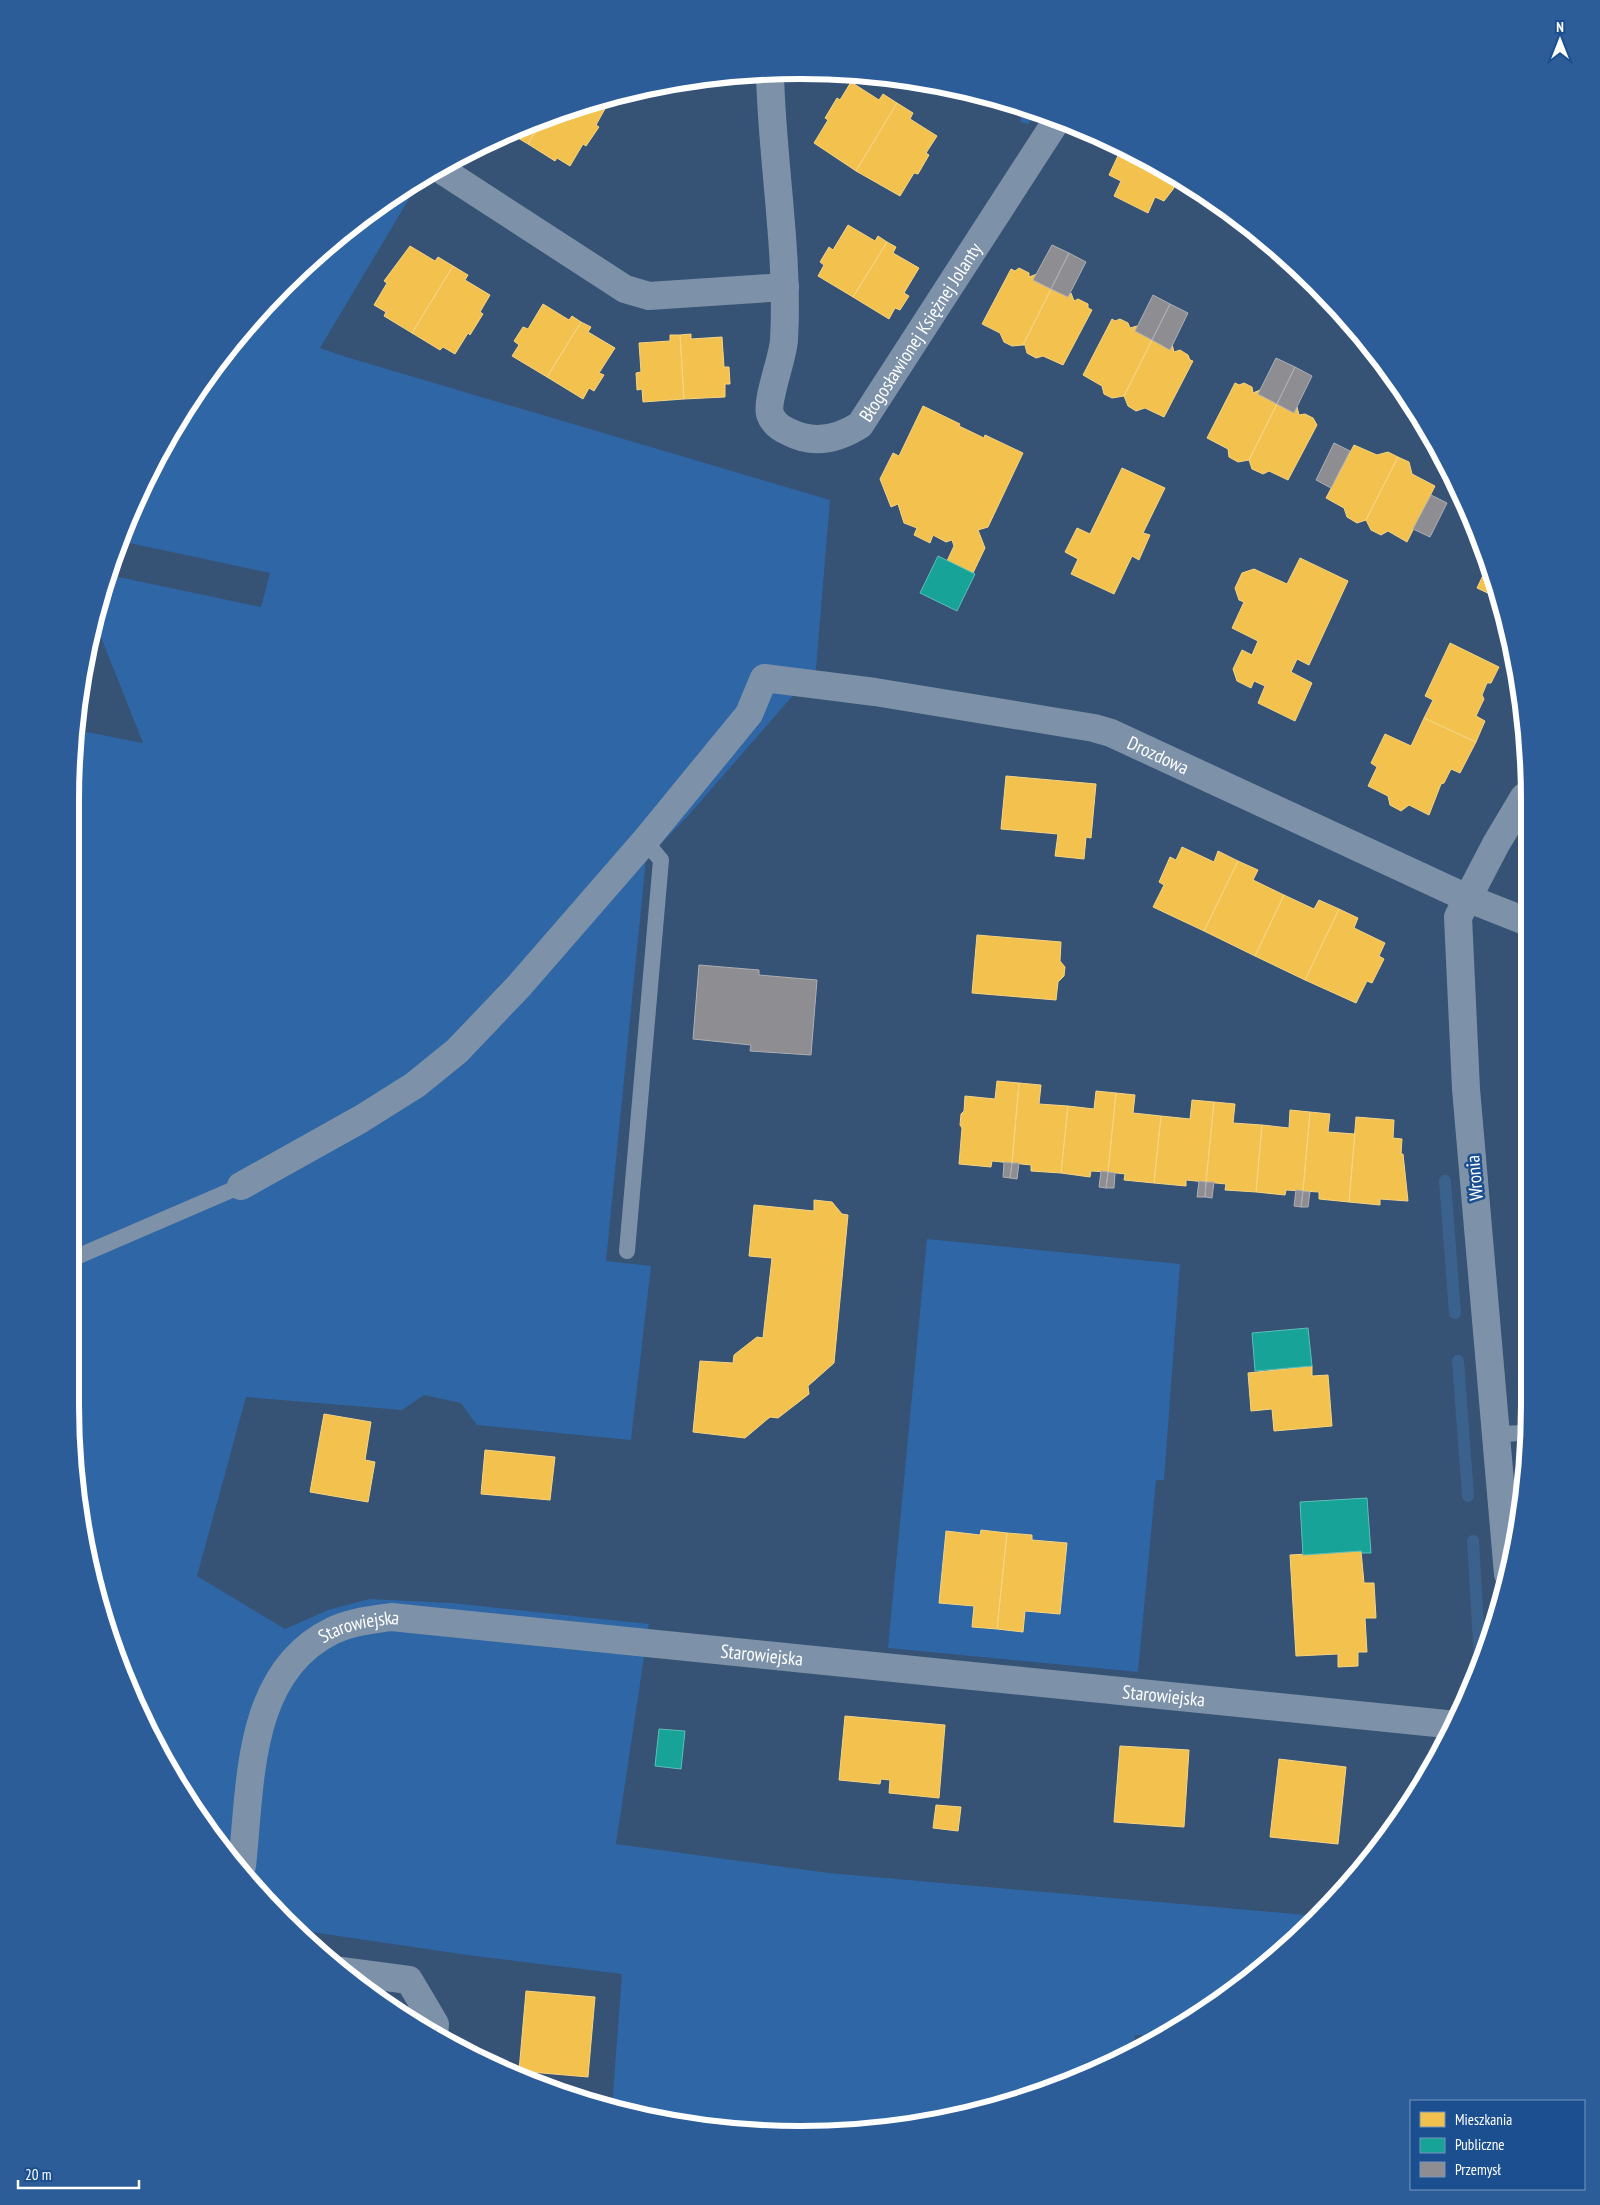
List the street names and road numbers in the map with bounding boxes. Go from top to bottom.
street label: Błogosławionej Księżnej Jolanty [854,237,987,426]
street label: Drozdowa [1124,730,1193,779]
street label: Wronia [1460,1154,1488,1202]
street label: Starowiejska [314,1605,400,1648]
street label: Starowiejska [719,1638,804,1671]
street label: Starowiejska [1121,1679,1206,1711]

